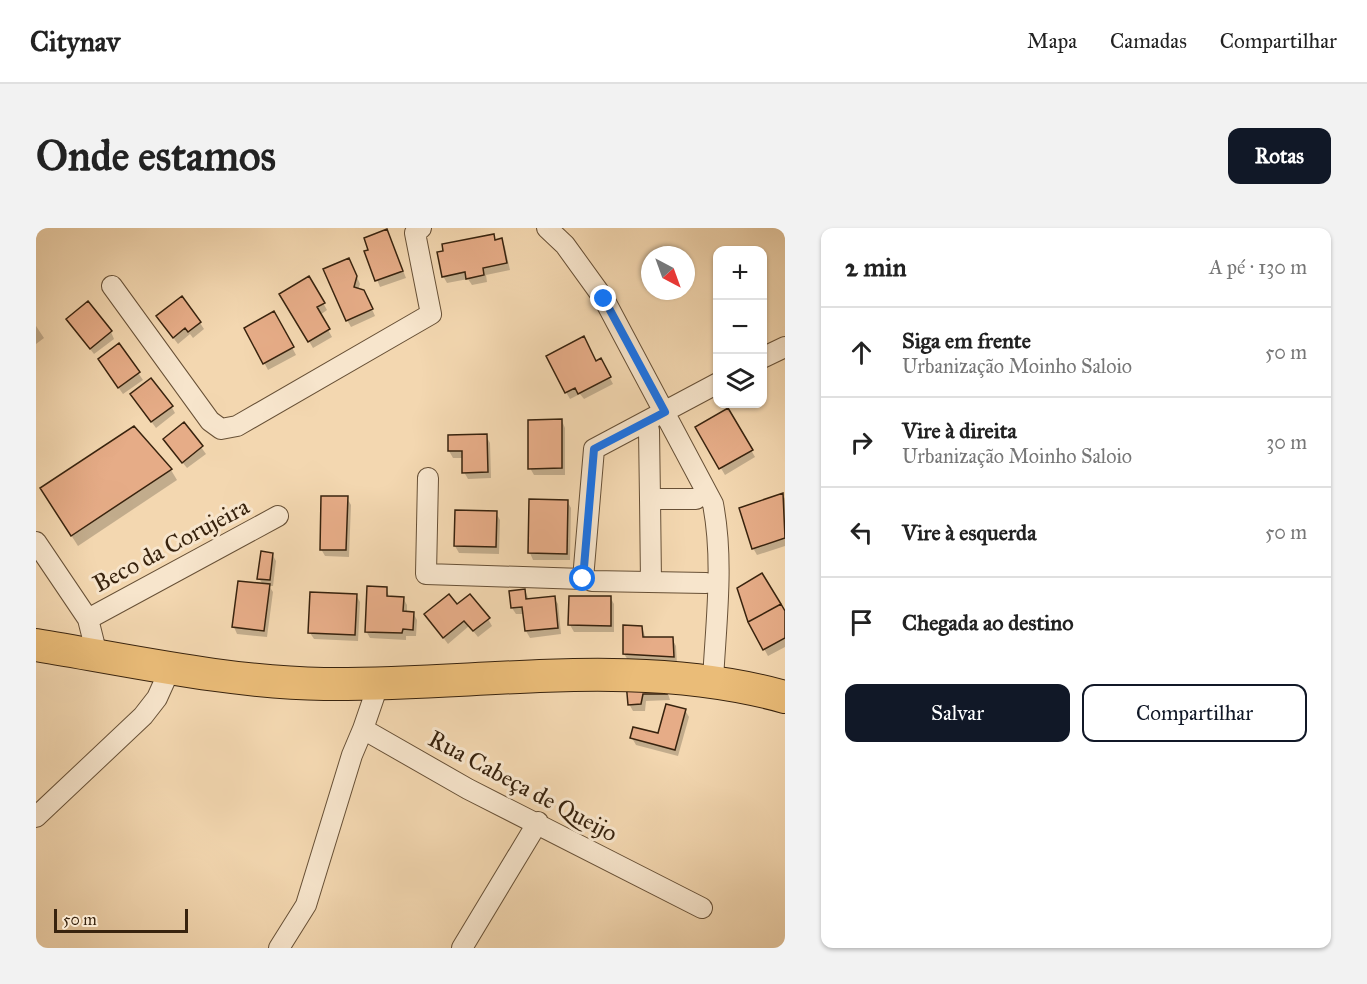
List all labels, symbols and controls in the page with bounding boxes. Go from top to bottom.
text: Citynav [30,24,120,59]
text: Mapa [1027,28,1077,54]
text: Camadas [1110,28,1187,54]
text: Compartilhar [1220,28,1337,54]
button: Rotas [1228,128,1331,184]
text: Onde estamos [36,130,276,182]
north arrow [641,246,695,300]
map controls [713,246,767,408]
button: + [713,246,767,300]
text: 2 min [845,251,906,283]
text: A pé · 130 m [1209,255,1307,279]
route end [590,285,616,311]
button: − [713,300,767,354]
text: Siga em frente [902,327,1031,354]
icon: ahead [845,336,878,369]
text: 50 m [1265,340,1307,364]
button: layers [713,354,767,408]
text: Urbanização Moinho Saloio [902,354,1132,378]
text: Vire à direita [902,417,1017,444]
icon: right [845,426,878,459]
text: 30 m [1266,430,1307,454]
text: Urbanização Moinho Saloio [902,444,1132,468]
street label: Beco da Corujeira [88,491,255,599]
icon: left [845,516,878,549]
text: Vire à esquerda [902,519,1036,546]
text: 50 m [1265,520,1307,544]
route start [569,565,595,591]
icon: arrive [845,606,878,639]
text: Chegada ao destino [902,609,1073,636]
button: Salvar [845,684,1070,742]
button: Compartilhar [1082,684,1307,742]
street label: Rua Cabeça de Queijo [423,723,623,849]
scale bar [54,906,188,934]
text: 50 m [63,910,97,929]

